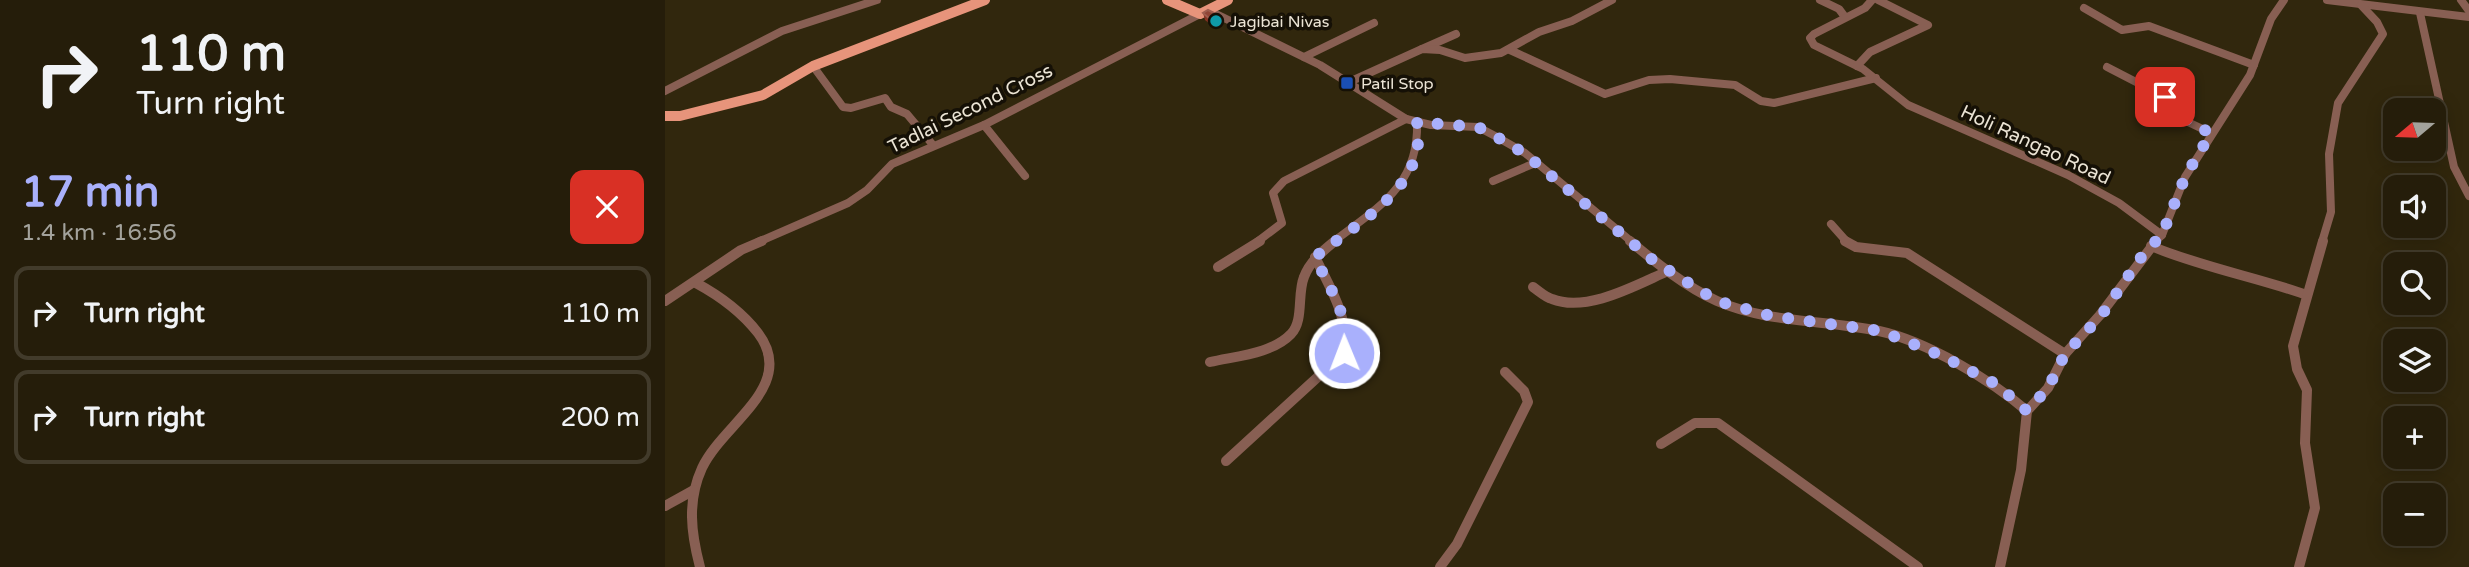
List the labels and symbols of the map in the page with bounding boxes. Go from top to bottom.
place label: Jagibai Nivas [1230,12,1330,32]
marker: Jagibai Nivas [1208,13,1224,29]
street label: Tadlai Second Cross [885,60,1056,158]
pin [2135,67,2195,127]
place label: Patil Stop [1361,74,1434,94]
marker: Patil Stop [1339,75,1355,91]
north arrow [2383,98,2447,161]
street label: Holi Rangao Road [1957,101,2114,189]
position arrow [1307,316,1381,390]

